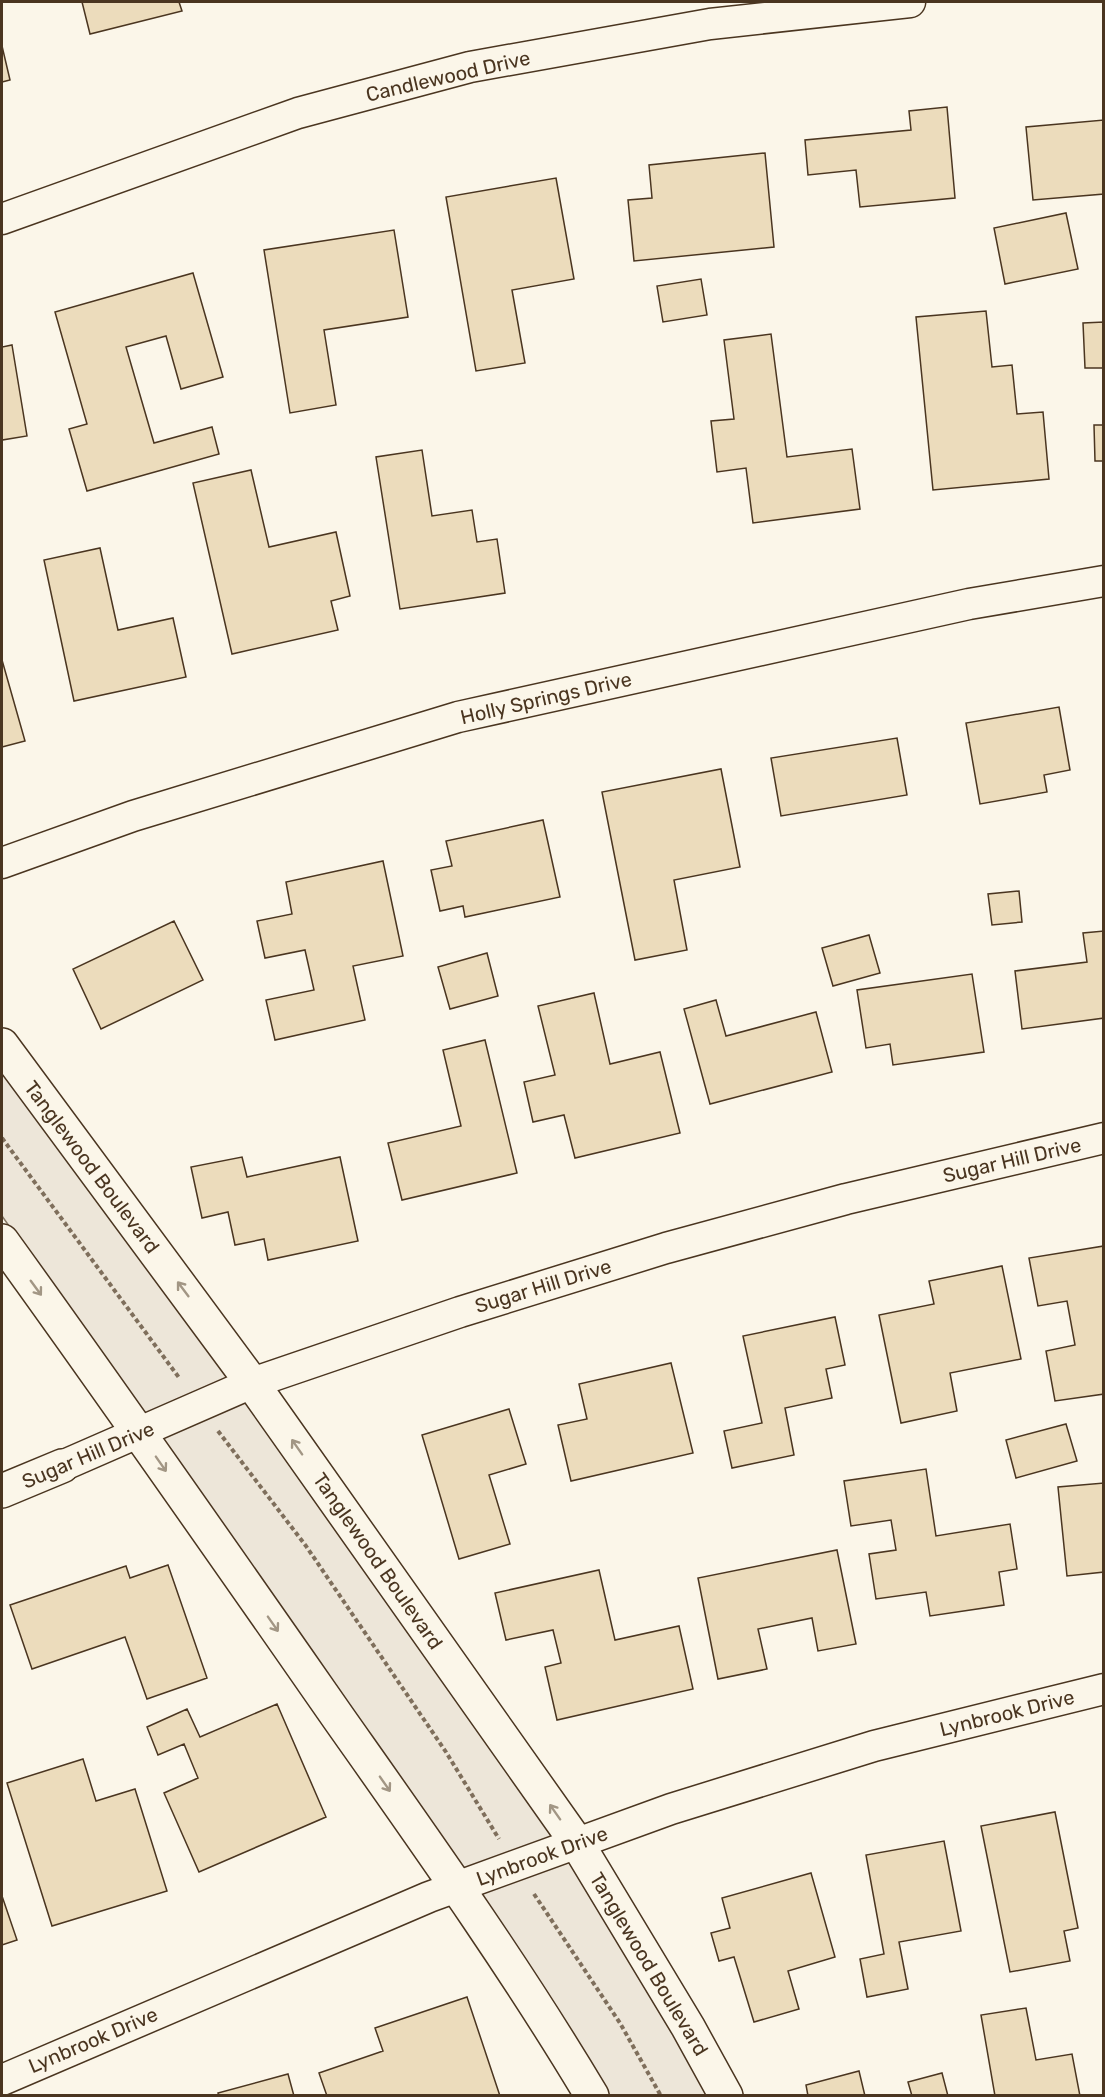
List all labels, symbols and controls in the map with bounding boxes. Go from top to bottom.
street label: Candlewood Drive [364,45,532,107]
street label: Holly Springs Drive [458,667,634,729]
street label: Tanglewood Boulevard [19,1076,165,1258]
street label: Sugar Hill Drive [940,1132,1084,1188]
street label: Sugar Hill Drive [472,1254,614,1318]
one-way arrow [30,1280,42,1296]
one-way arrow [176,1281,189,1297]
street label: Sugar Hill Drive [18,1416,158,1494]
one-way arrow [291,1439,303,1455]
one-way arrow [155,1455,167,1471]
street label: Tanglewood Boulevard [308,1468,448,1654]
one-way arrow [267,1615,279,1631]
street label: Lynbrook Drive [937,1685,1077,1741]
one-way arrow [379,1775,391,1791]
one-way arrow [549,1804,561,1820]
street label: Lynbrook Drive [473,1821,611,1891]
street label: Tanglewood Boulevard [585,1868,713,2060]
street label: Lynbrook Drive [25,2002,161,2078]

